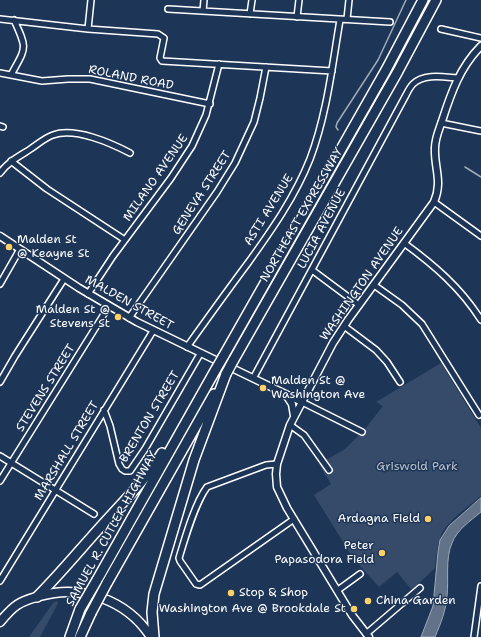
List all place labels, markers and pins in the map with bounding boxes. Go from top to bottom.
place label: Malden St @ Keayne St [17,233,90,261]
marker: Malden St @ Keayne St [4,242,14,252]
place label: Malden St @ Stevens St [36,303,110,331]
marker: Malden St @ Stevens St [113,312,123,322]
place label: Malden St @ Washington Ave [271,374,365,402]
marker: Malden St @ Washington Ave [258,383,268,393]
place label: Ardagna Field [338,512,420,526]
marker: Ardagna Field [423,514,433,524]
place label: Peter Papasodora Field [274,539,374,567]
marker: Peter Papasodora Field [377,548,387,558]
place label: Stop & Shop [239,586,308,600]
marker: Stop & Shop [226,588,236,598]
place label: China Garden [376,594,456,608]
marker: China Garden [363,596,373,606]
place label: Washington Ave @ Brookdale St [159,602,346,616]
marker: Washington Ave @ Brookdale St [349,604,359,614]

